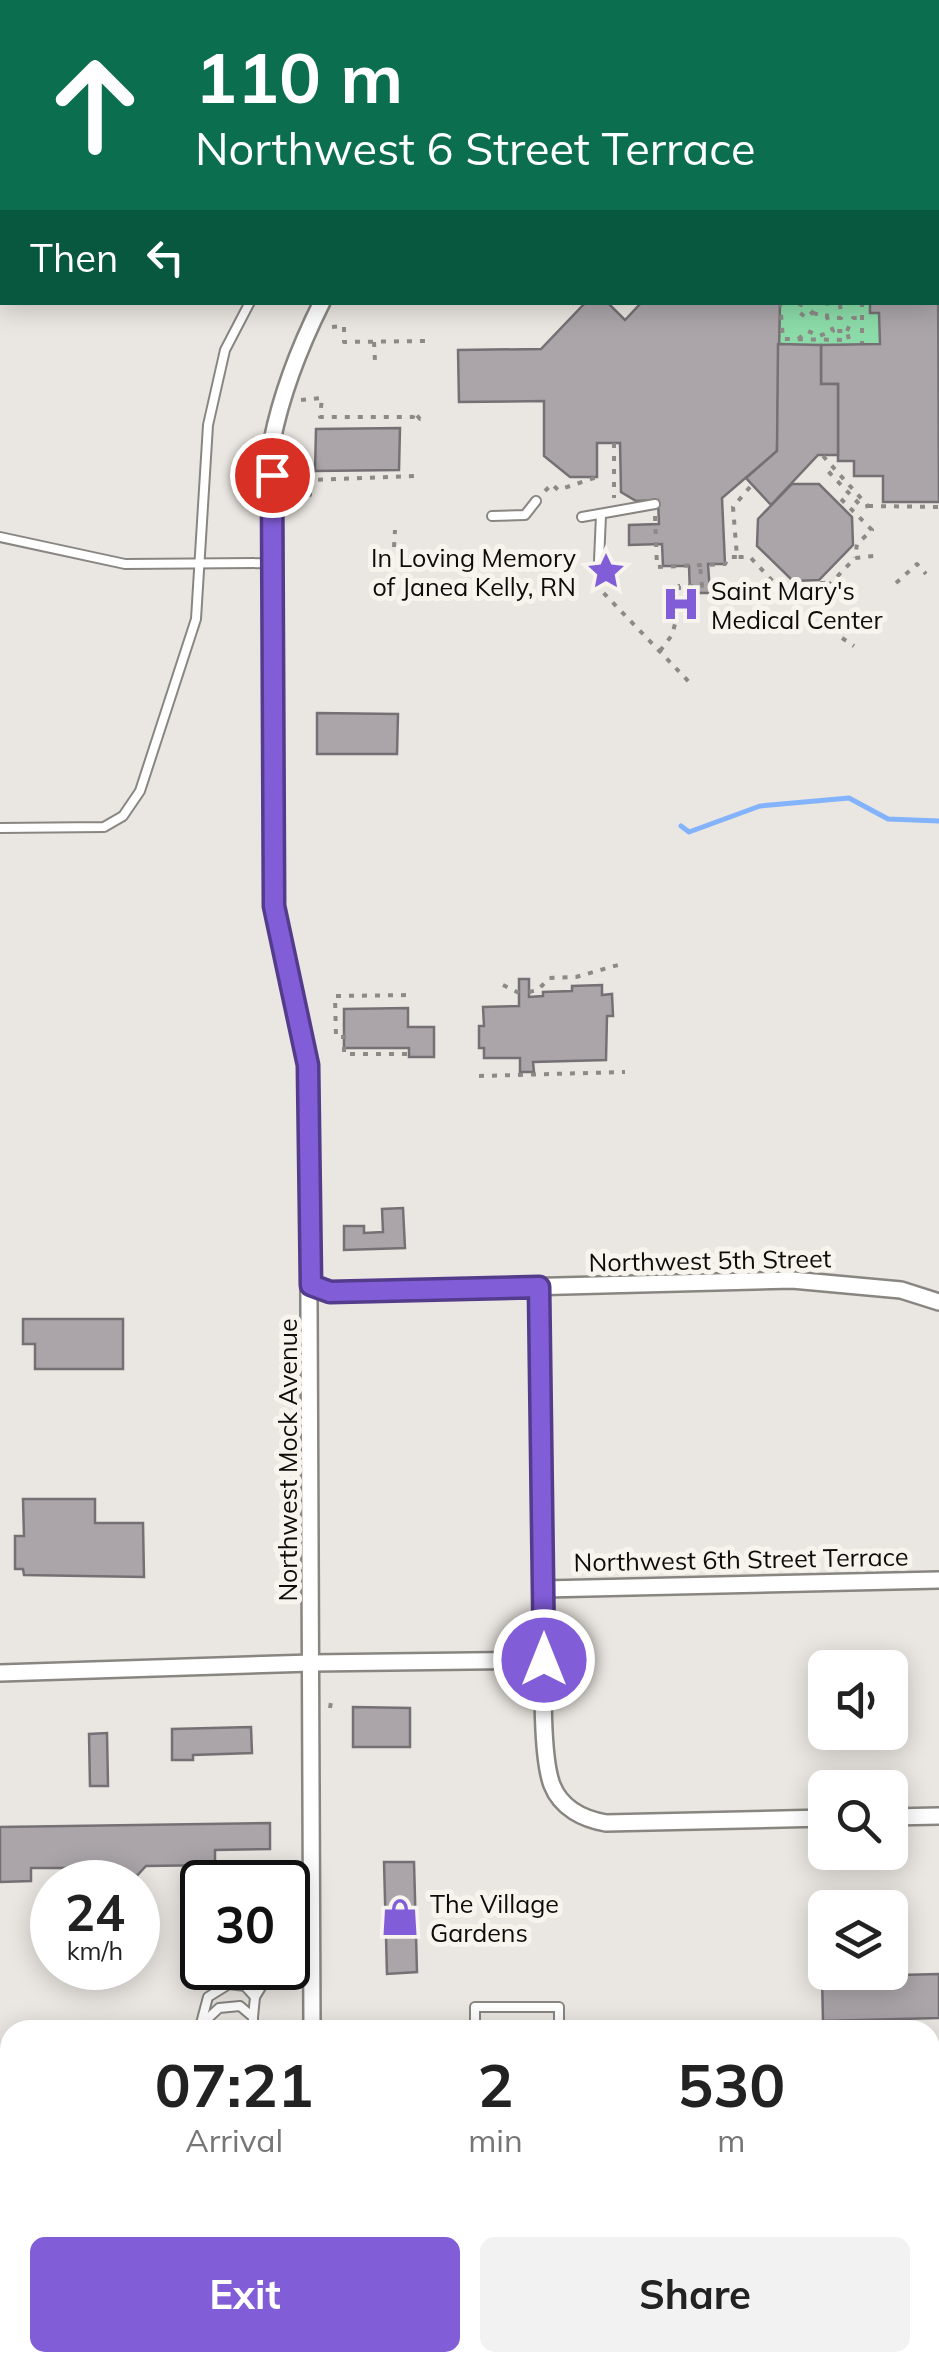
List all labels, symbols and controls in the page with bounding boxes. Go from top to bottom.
text: 110 m [195,33,403,121]
icon: ahead [30,40,160,170]
text: Northwest 6 Street Terrace [195,120,755,176]
icon: left [138,230,193,285]
text: Then [30,234,118,282]
pin [230,433,315,518]
icon: arrive [245,448,300,503]
place label: In Loving Memory of Janea Kelly, RN [371,542,576,602]
place icon: In Loving Memory of Janea Kelly, RN [585,550,627,592]
place label: Saint Mary's Medical Center [711,575,883,635]
hospital icon: Saint Mary's Medical Center [660,583,702,625]
street label: Northwest 5th Street [588,1242,832,1278]
street label: Northwest Mock Avenue [272,1318,303,1602]
street label: Northwest 6th Street Terrace [573,1541,909,1577]
position arrow [492,1608,596,1712]
map controls [808,1650,908,1990]
button: sound [808,1650,908,1750]
button: search [808,1770,908,1870]
speed limit sign: 30 [180,1860,310,1990]
text: 24 [65,1881,125,1944]
place label: The Village Gardens [430,1888,559,1948]
button: layers [808,1890,908,1990]
shop icon: The Village Gardens [379,1896,421,1938]
text: km/h [67,1935,123,1966]
text: 07:21 [155,2047,314,2122]
text: 2 [477,2047,513,2122]
text: 530 [677,2047,785,2122]
text: Arrival [185,2120,283,2160]
text: min [468,2120,523,2160]
text: m [717,2120,745,2160]
button: Exit [30,2237,460,2352]
button: Share [480,2237,910,2352]

